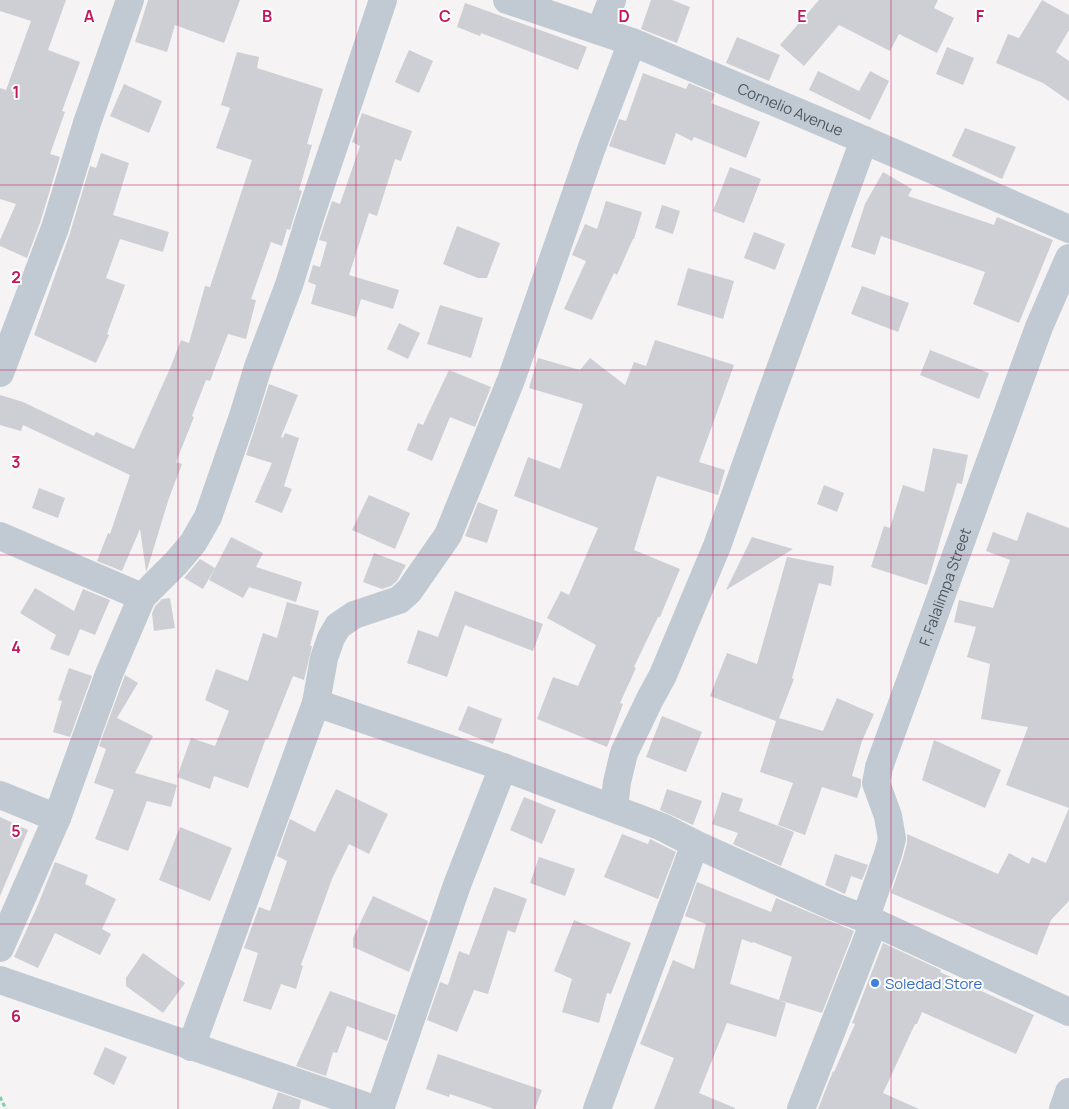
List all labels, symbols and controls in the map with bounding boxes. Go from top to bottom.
text: A [84,5,95,27]
text: B [262,5,272,27]
text: C [439,5,451,27]
text: D [618,5,630,27]
text: E [797,5,807,27]
text: F [976,5,985,27]
street label: Cornelio Avenue [734,77,847,141]
text: 1 [12,81,20,103]
text: 2 [11,266,21,288]
text: 3 [11,451,21,473]
street label: F. Falalimpa Street [913,525,976,649]
text: 4 [11,636,21,658]
text: 5 [11,820,21,842]
place label: Soledad Store [885,973,983,994]
marker: Soledad Store [869,977,881,989]
text: 6 [11,1005,21,1027]

